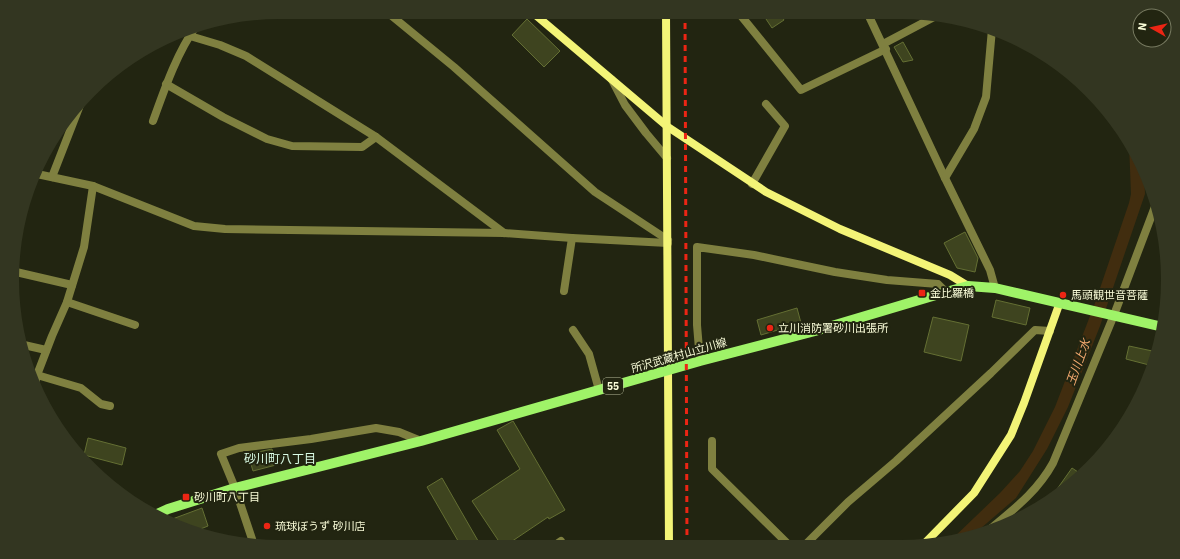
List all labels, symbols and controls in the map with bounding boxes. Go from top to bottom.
north arrow [1132,8,1172,48]
text: N [1135,22,1150,32]
place label: 金比羅橋 [930,286,974,300]
marker: 金比羅橋 [917,288,927,298]
place label: 馬頭観世音菩薩 [1071,288,1148,302]
marker: 馬頭観世音菩薩 [1058,290,1068,300]
place label: 立川消防署砂川出張所 [778,321,889,335]
marker: 立川消防署砂川出張所 [765,323,775,333]
street label: 所沢武蔵村山立川線 [629,335,729,375]
water label: 玉川上水 [1063,335,1094,387]
road number: 55 [603,378,623,394]
district label: 砂川町八丁目 [244,451,316,466]
place label: 砂川町八丁目 [194,490,260,504]
marker: 砂川町八丁目 [181,492,191,502]
place label: 琉球ぼうず 砂川店 [275,519,366,533]
marker: 琉球ぼうず 砂川店 [262,521,272,531]

